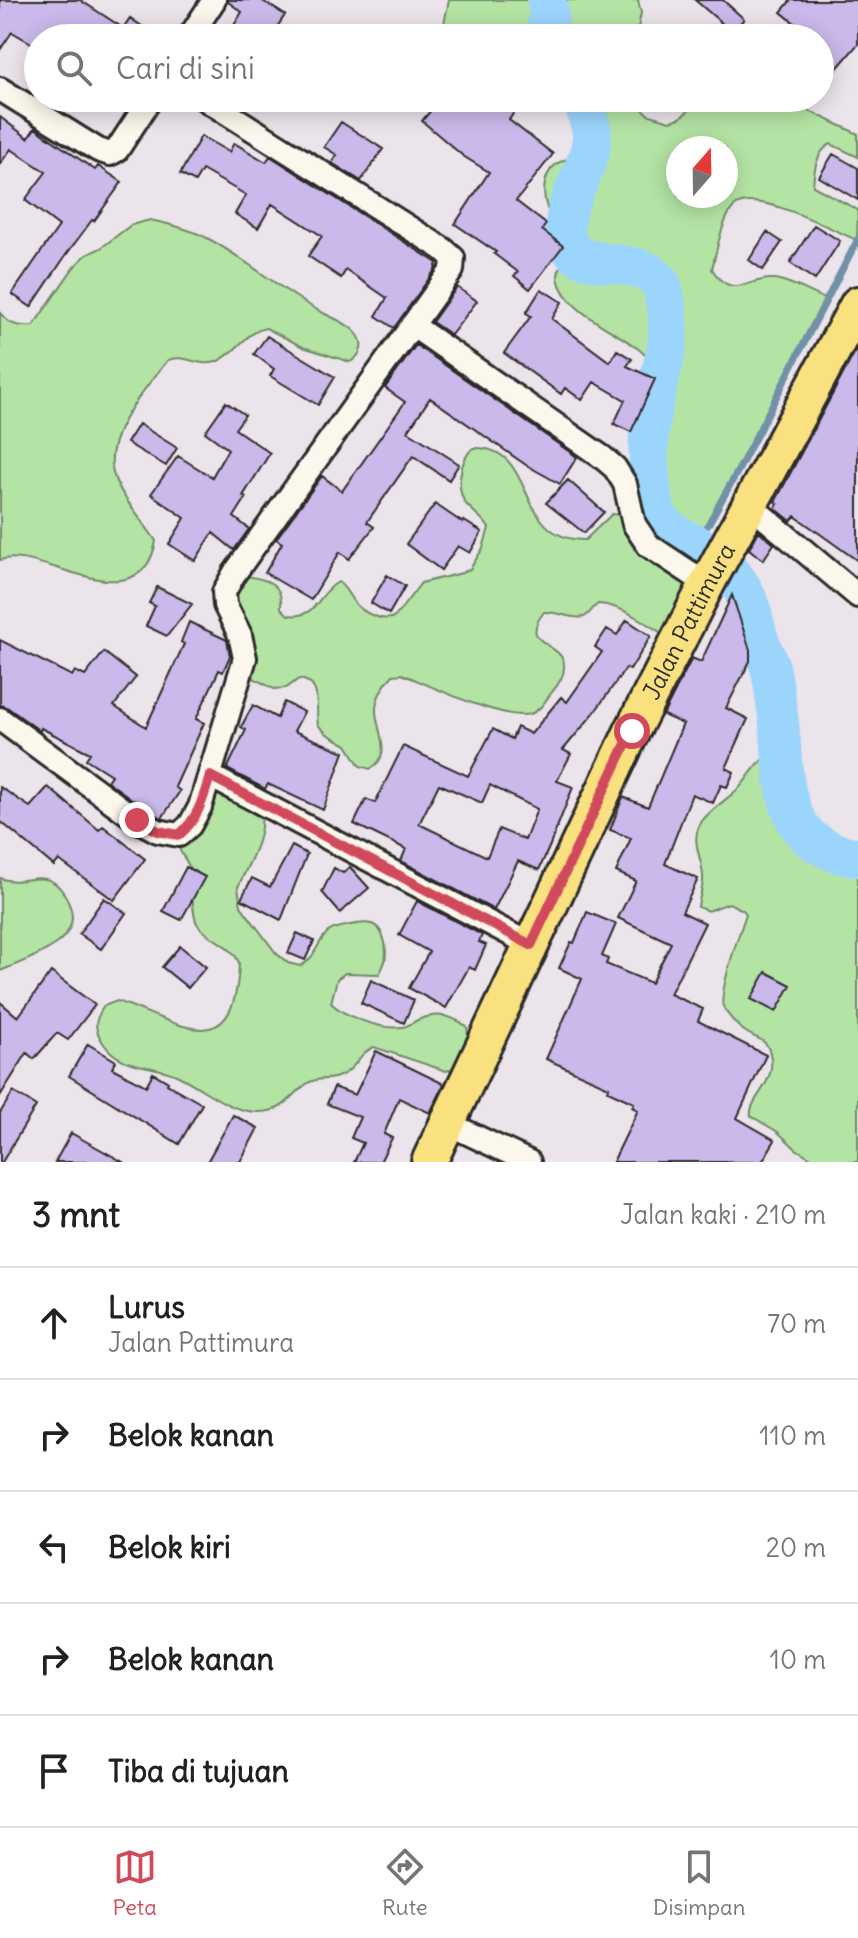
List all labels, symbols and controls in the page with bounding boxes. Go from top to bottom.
search box [24,24,834,112]
icon: search [52,46,96,90]
text: Cari di sini [116,49,255,87]
north arrow [666,136,738,208]
street label: Jalan Pattimura [636,538,741,704]
route start [614,713,650,749]
route end [119,802,155,838]
text: 3 mnt [32,1193,120,1236]
text: Jalan kaki · 210 m [620,1198,826,1231]
text: Lurus [108,1288,185,1326]
icon: ahead [32,1301,76,1345]
text: 70 m [767,1307,826,1340]
text: Jalan Pattimura [108,1326,294,1359]
icon: right [32,1413,76,1457]
text: Belok kanan [108,1416,274,1454]
text: 110 m [759,1419,826,1452]
icon: left [32,1525,76,1569]
text: Belok kiri [108,1528,231,1566]
text: 20 m [766,1531,826,1564]
icon: right [32,1637,76,1681]
text: Belok kanan [108,1640,274,1678]
text: 10 m [770,1643,826,1676]
icon: arrive [32,1749,76,1793]
text: Tiba di tujuan [108,1752,289,1790]
tab: Peta [113,1845,157,1921]
tab: Rute [382,1845,428,1921]
tab: Disimpan [653,1845,745,1921]

